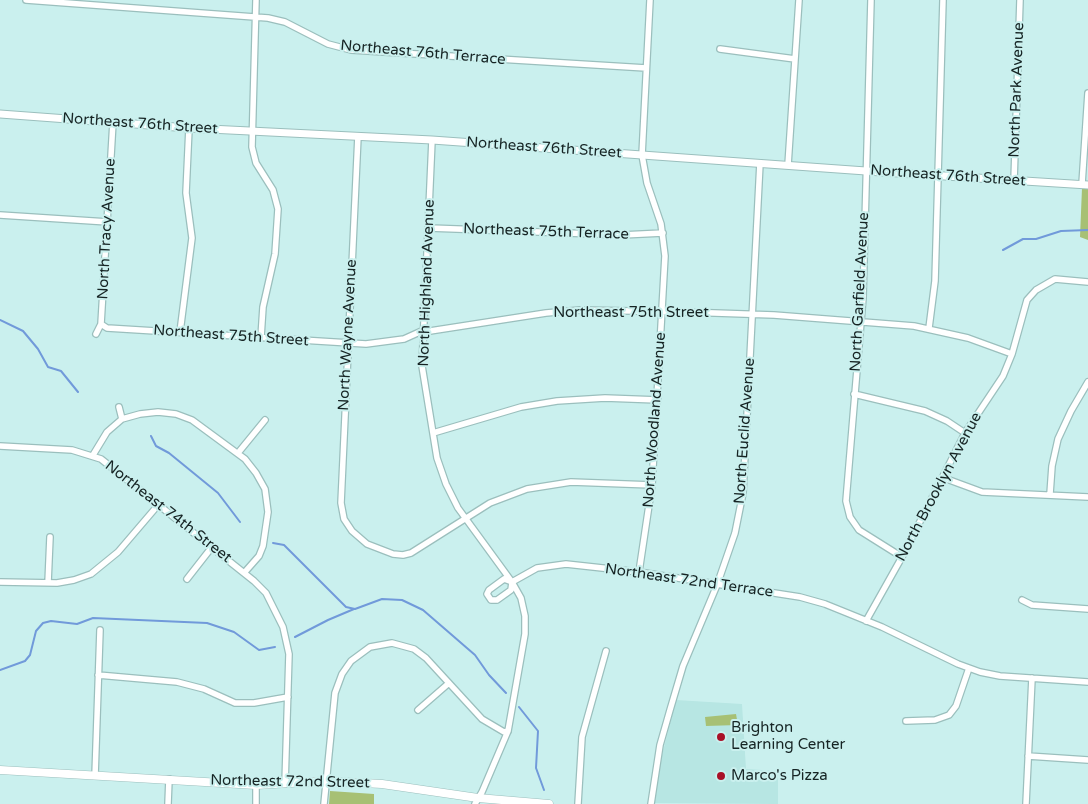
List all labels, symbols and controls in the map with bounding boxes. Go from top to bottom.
street label: North Park Avenue [1006,22,1028,158]
street label: Northeast 76th Terrace [340,37,506,69]
street label: Northeast 76th Street [62,110,218,138]
street label: Northeast 76th Street [466,134,622,162]
street label: North Tracy Avenue [94,158,120,300]
street label: Northeast 76th Street [870,162,1026,190]
street label: North Highland Avenue [415,199,439,367]
street label: North Garfield Avenue [847,212,873,372]
street label: Northeast 75th Terrace [463,220,629,244]
street label: North Wayne Avenue [335,259,361,411]
street label: Northeast 75th Street [553,304,709,322]
street label: Northeast 75th Street [153,322,309,350]
street label: North Woodland Avenue [640,332,670,508]
street label: North Euclid Avenue [731,357,759,505]
street label: North Brooklyn Avenue [892,409,986,565]
street label: Northeast 74th Street [101,457,235,567]
street label: Northeast 72nd Terrace [604,560,774,602]
place label: Brighton Learning Center [731,719,845,754]
marker: Brighton Learning Center [715,731,727,743]
place label: Marco's Pizza [731,767,828,785]
marker: Marco's Pizza [715,770,727,782]
street label: Northeast 72nd Street [210,772,370,792]

